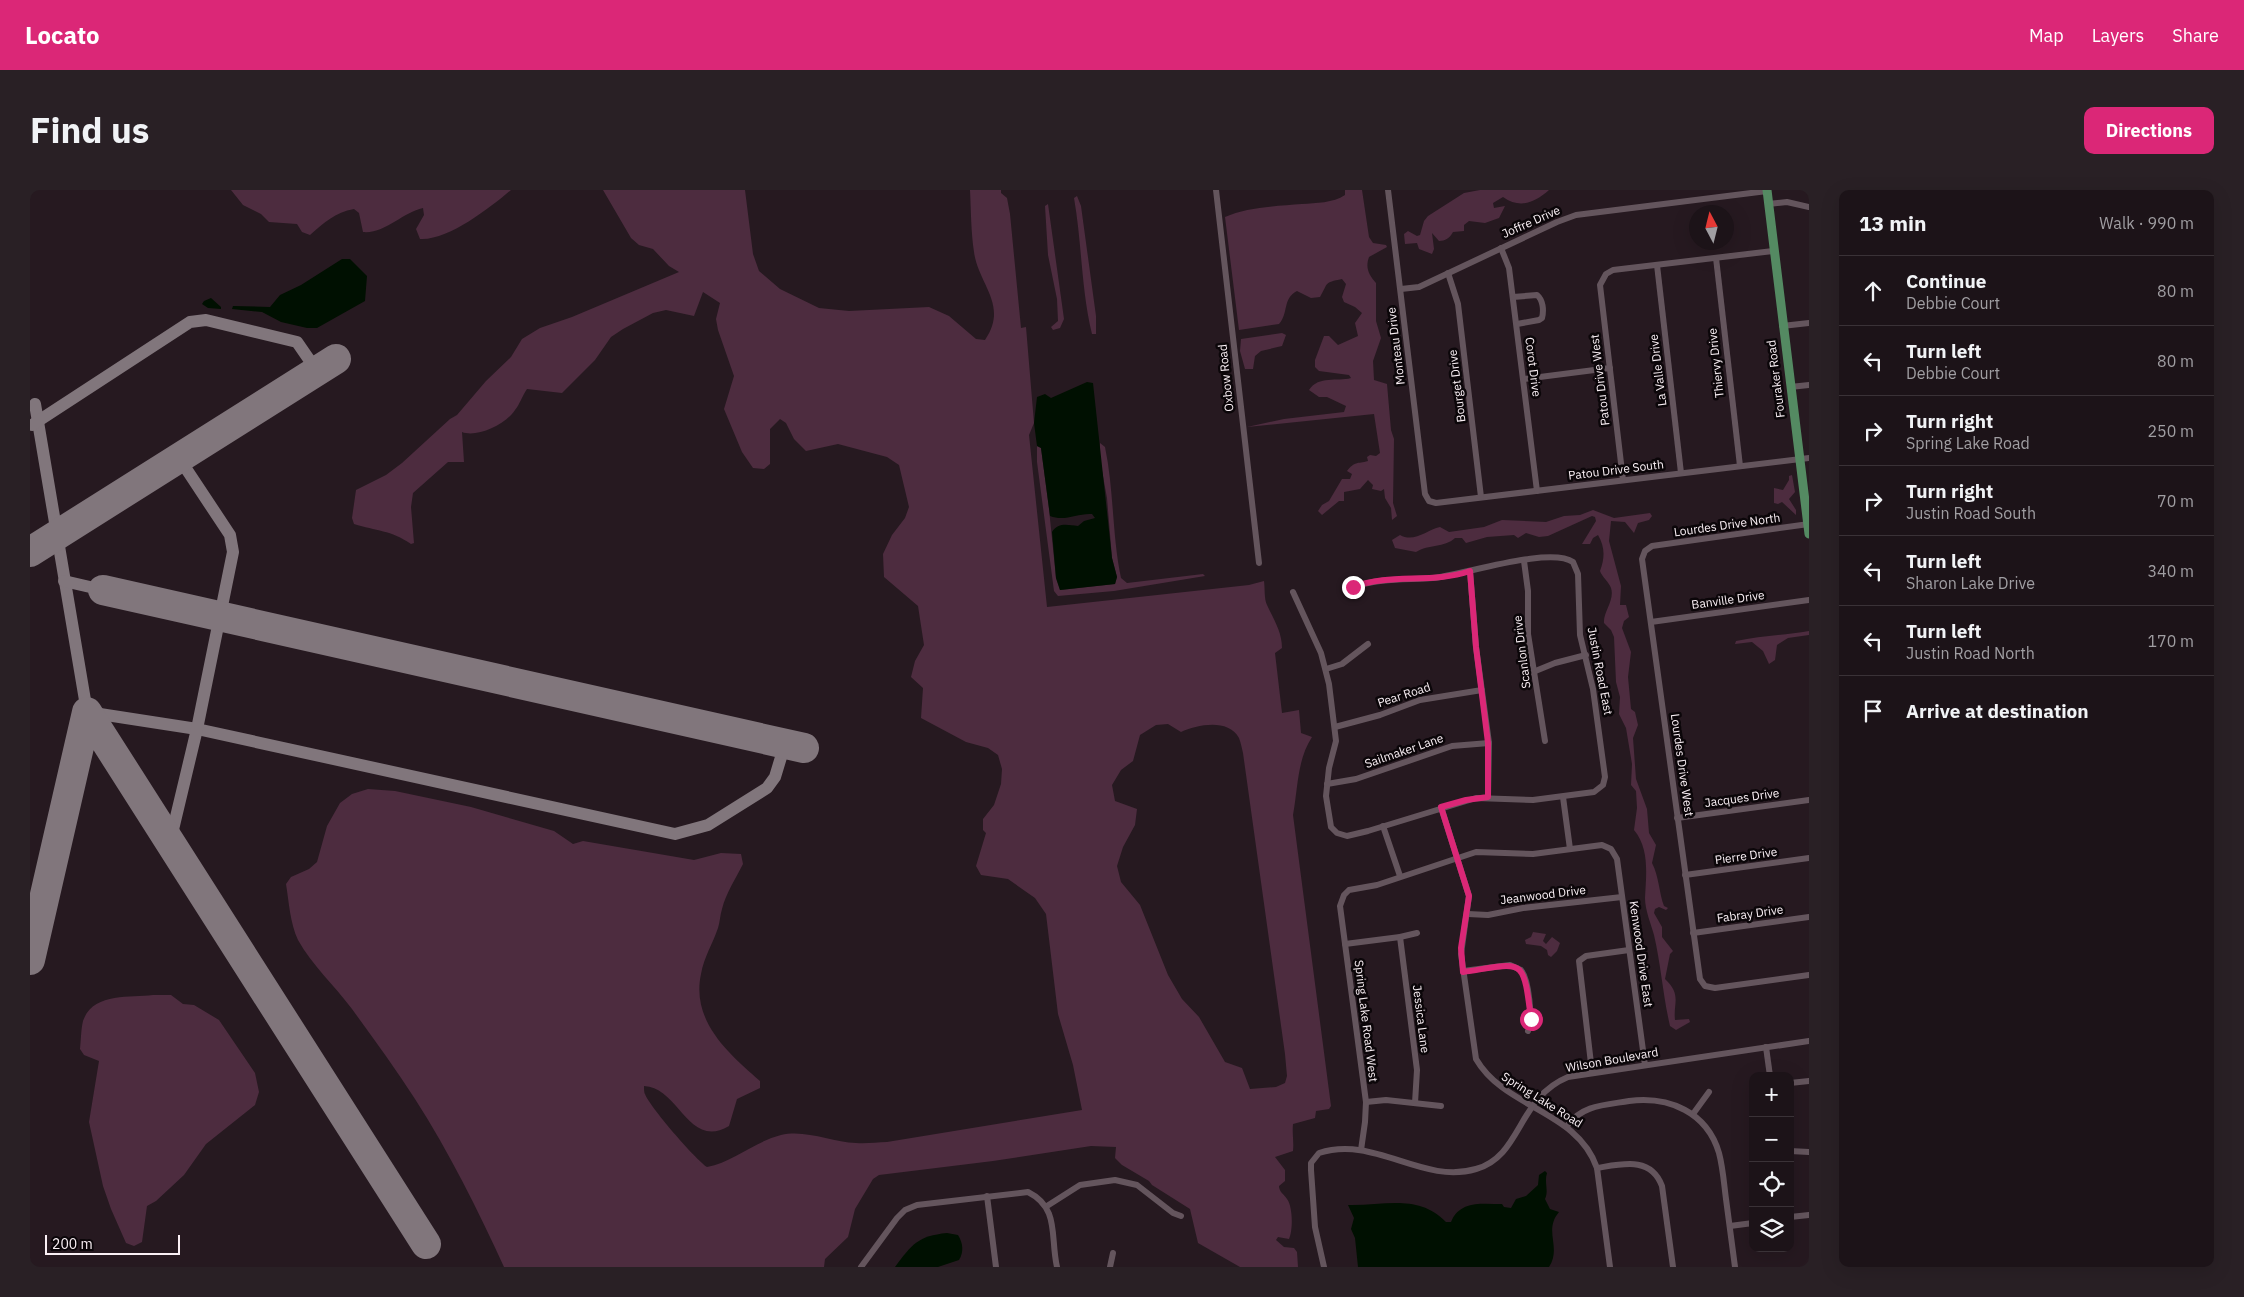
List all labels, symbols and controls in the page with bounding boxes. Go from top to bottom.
text: Locato [25,19,100,51]
text: Map [2029,24,2064,47]
text: Layers [2092,24,2144,47]
text: Share [2172,24,2219,47]
text: Find us [30,107,149,153]
button: Directions [2084,107,2214,154]
street label: Joffre Drive [1499,202,1563,241]
north arrow [1689,205,1734,250]
text: 13 min [1859,209,1926,237]
text: Walk · 990 m [2099,213,2194,233]
text: Continue [1906,269,1986,293]
icon: ahead [1859,277,1887,305]
text: 80 m [2157,281,2194,301]
text: Debbie Court [1906,293,2000,313]
street label: Monteau Drive [1383,306,1408,386]
street label: Thiervy Drive [1704,327,1727,399]
street label: La Valle Drive [1646,333,1669,407]
street label: Patou Drive West [1586,334,1613,427]
street label: Corot Drive [1522,336,1545,398]
street label: Fouraker Road [1763,339,1788,419]
text: Turn left [1906,339,1982,363]
street label: Oxbow Road [1214,344,1237,413]
icon: left [1859,347,1887,375]
street label: Bourget Drive [1445,348,1468,423]
text: 80 m [2157,351,2194,371]
text: Debbie Court [1906,363,2000,383]
text: Turn right [1906,409,1993,433]
icon: right [1859,417,1887,445]
text: 250 m [2147,421,2194,441]
text: Spring Lake Road [1906,433,2030,453]
street label: Patou Drive South [1567,456,1665,483]
text: Turn right [1906,479,1993,503]
icon: right [1859,487,1887,515]
text: 70 m [2157,491,2194,511]
text: Justin Road South [1906,503,2036,523]
street label: Lourdes Drive North [1673,510,1781,539]
text: Turn left [1906,549,1982,573]
icon: left [1859,557,1887,585]
text: 340 m [2147,561,2194,581]
text: Sharon Lake Drive [1906,573,2035,593]
route end [1342,576,1365,599]
street label: Banville Drive [1690,587,1766,612]
street label: Scanlon Drive [1510,614,1533,690]
text: Turn left [1906,619,1982,643]
street label: Justin Road East [1585,626,1616,716]
icon: left [1859,627,1887,655]
text: 170 m [2147,631,2194,651]
text: Justin Road North [1906,643,2035,663]
street label: Pear Road [1375,679,1432,710]
icon: arrive [1859,697,1887,725]
text: Arrive at destination [1906,699,2089,723]
street label: Lourdes Drive West [1668,713,1697,817]
street label: Sailmaker Lane [1362,730,1446,771]
street label: Jacques Drive [1704,785,1781,810]
street label: Pierre Drive [1714,844,1779,867]
street label: Jeanwood Drive [1499,882,1587,907]
street label: Kenwood Drive East [1627,900,1656,1008]
street label: Fabray Drive [1716,901,1785,926]
street label: Spring Lake Road West [1352,959,1381,1083]
street label: Jessica Lane [1410,984,1433,1054]
route start [1520,1008,1543,1031]
street label: Wilson Boulevard [1564,1044,1659,1075]
street label: Spring Lake Road [1499,1069,1586,1131]
map controls [1749,1072,1794,1252]
button: + [1749,1072,1794,1117]
button: − [1749,1117,1794,1162]
button: locate [1749,1162,1794,1207]
button: layers [1749,1207,1794,1252]
scale bar [45,1232,180,1255]
text: 200 m [52,1235,93,1253]

